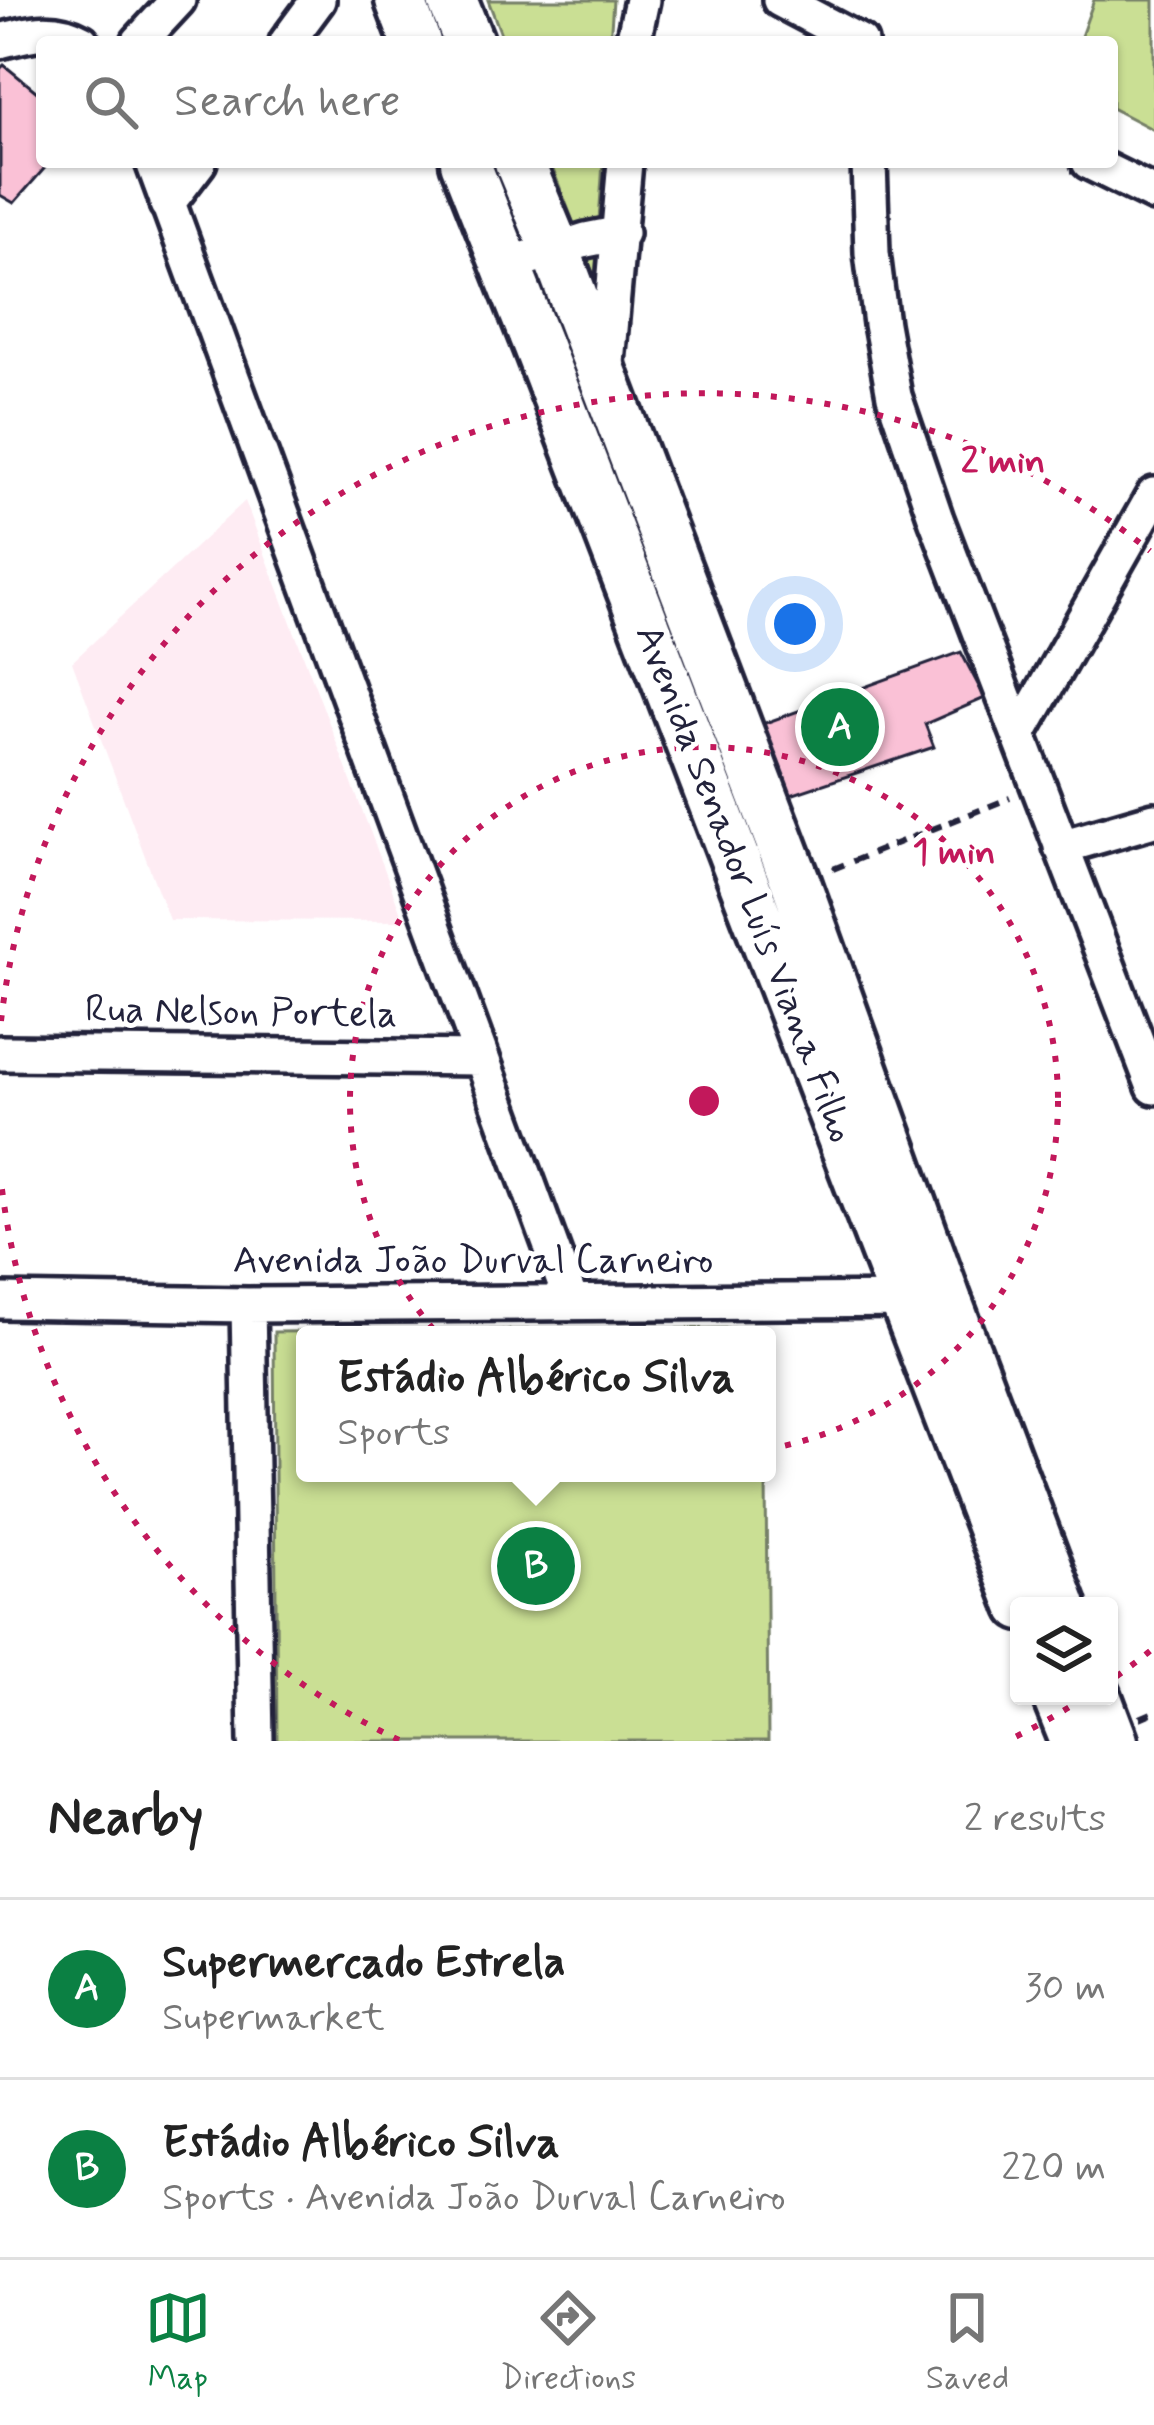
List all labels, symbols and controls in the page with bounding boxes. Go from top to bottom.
search box [36,36,1118,168]
icon: search [78,69,144,135]
text: Search here [174,73,401,132]
text: 2 min [961,439,1045,486]
your location [765,594,825,654]
street label: Avenida Senador Luís Viana Filho [625,622,863,1146]
pin: A [801,682,879,772]
text: 1 min [913,830,995,877]
street label: Rua Nelson Portela [84,985,398,1041]
centre of rings [683,1080,725,1122]
street label: Avenida João Durval Carneiro [233,1236,713,1287]
popup [296,1326,776,1482]
text: Estádio Albérico Silva [337,1349,735,1408]
text: Sports [337,1408,450,1459]
pin: B [497,1521,575,1611]
map controls [1010,1597,1118,1705]
button: layers [1010,1597,1118,1705]
text: Nearby [48,1786,203,1852]
text: 2 results [964,1794,1106,1845]
text: Supermercado Estrela [162,1934,566,1993]
text: A [74,1963,100,2014]
text: 30 m [1024,1963,1106,2014]
text: Supermarket [162,1993,385,2044]
text: Estádio Albérico Silva [162,2114,560,2173]
text: B [75,2143,99,2194]
text: 220 m [1001,2143,1106,2194]
text: Sports · Avenida João Durval Carneiro [162,2173,786,2224]
tab: Map [145,2285,211,2401]
tab: Directions [500,2285,636,2401]
tab: Saved [926,2285,1009,2401]

